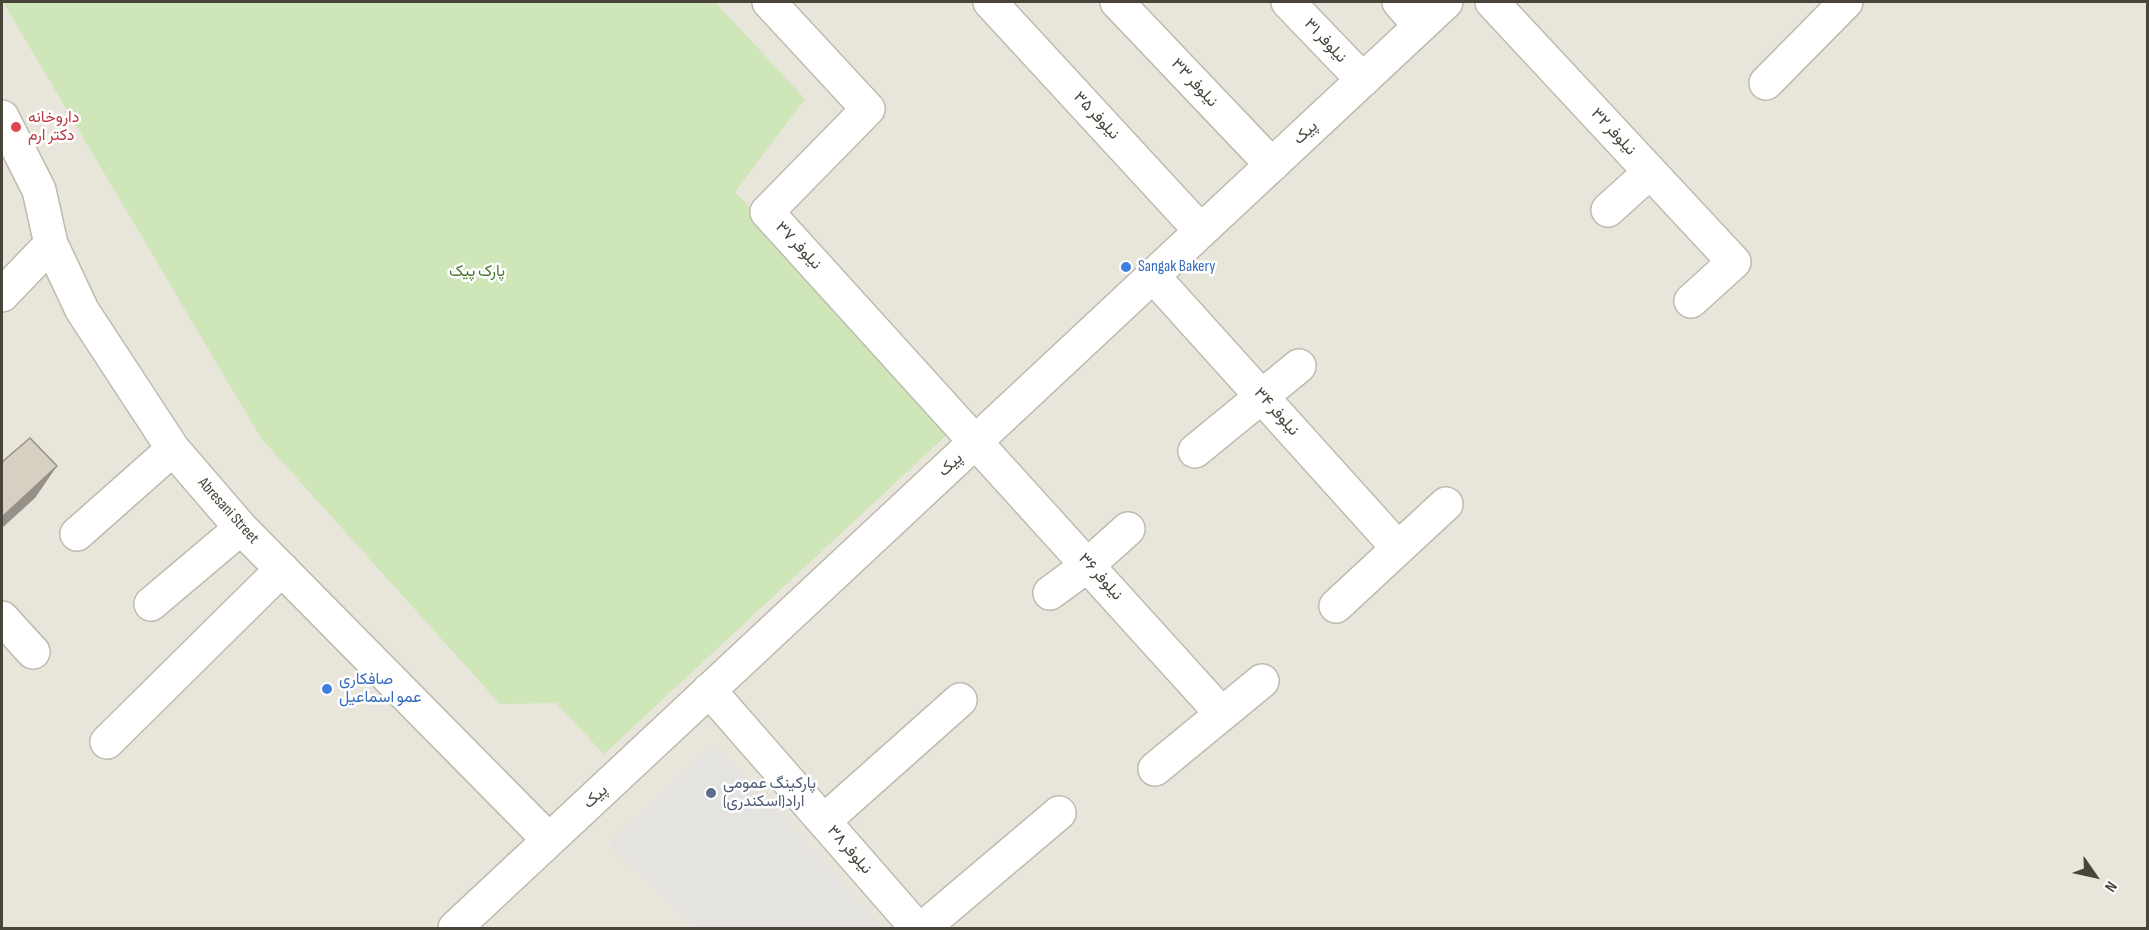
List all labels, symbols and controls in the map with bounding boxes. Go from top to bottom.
street label: نیلوفر ۳۱ [1300,15,1350,67]
street label: نیلوفر ۳۳ [1167,55,1221,111]
street label: نیلوفر ۳۵ [1069,88,1123,144]
street label: نیلوفر ۳۲ [1586,104,1640,160]
place label: داروخانه دکتر ارم [28,108,79,146]
street label: پیک [1290,117,1322,149]
marker: داروخانه دکتر ارم [9,120,23,134]
street label: نیلوفر ۳۷ [771,218,825,274]
place label: Sangak Bakery [1138,257,1215,277]
marker: Sangak Bakery [1119,260,1133,274]
park label: پارک پیک [449,262,505,282]
street label: نیلوفر ۳۴ [1249,384,1303,440]
street label: پیک [935,449,967,481]
street label: Abresani Street [193,474,263,548]
street label: نیلوفر ۳۶ [1074,549,1126,605]
place label: صافکاری عمو اسماعیل [339,670,421,708]
marker: صافکاری عمو اسماعیل [320,682,334,696]
place label: پارکینگ عمومی اراد(اسکندری) [723,774,816,812]
street label: پیک [580,781,612,813]
marker: پارکینگ عمومی اراد(اسکندری) [704,786,718,800]
street label: نیلوفر ۳۸ [823,822,875,878]
north arrow [2065,846,2125,906]
text: N [2100,877,2121,895]

